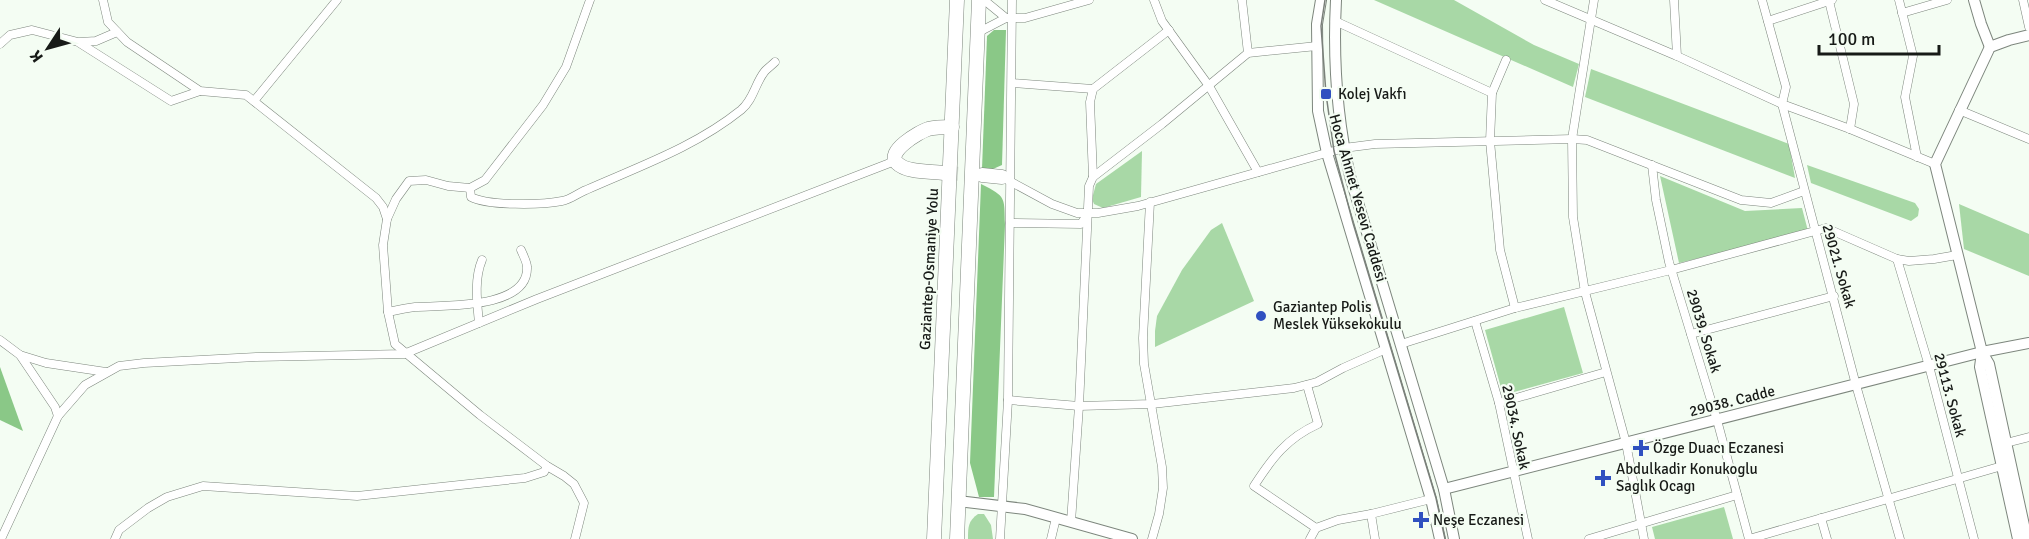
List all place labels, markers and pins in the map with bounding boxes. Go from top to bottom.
place label: Kolej Vakfı [1338,85,1407,103]
marker: Kolej Vakfı [1319,87,1333,101]
place label: Gaziantep Polis Meslek Yüksekokulu [1273,298,1402,333]
marker: Gaziantep Polis Meslek Yüksekokulu [1254,309,1268,323]
place label: Özge Duacı Eczanesi [1653,439,1784,457]
marker: Özge Duacı Eczanesi [1634,441,1648,455]
place label: Abdulkadir Konukoglu Saglık Ocagı [1616,460,1758,495]
marker: Abdulkadir Konukoglu Saglık Ocagı [1594,469,1612,487]
place label: Neşe Eczanesi [1433,511,1524,529]
marker: Neşe Eczanesi [1414,513,1428,527]

